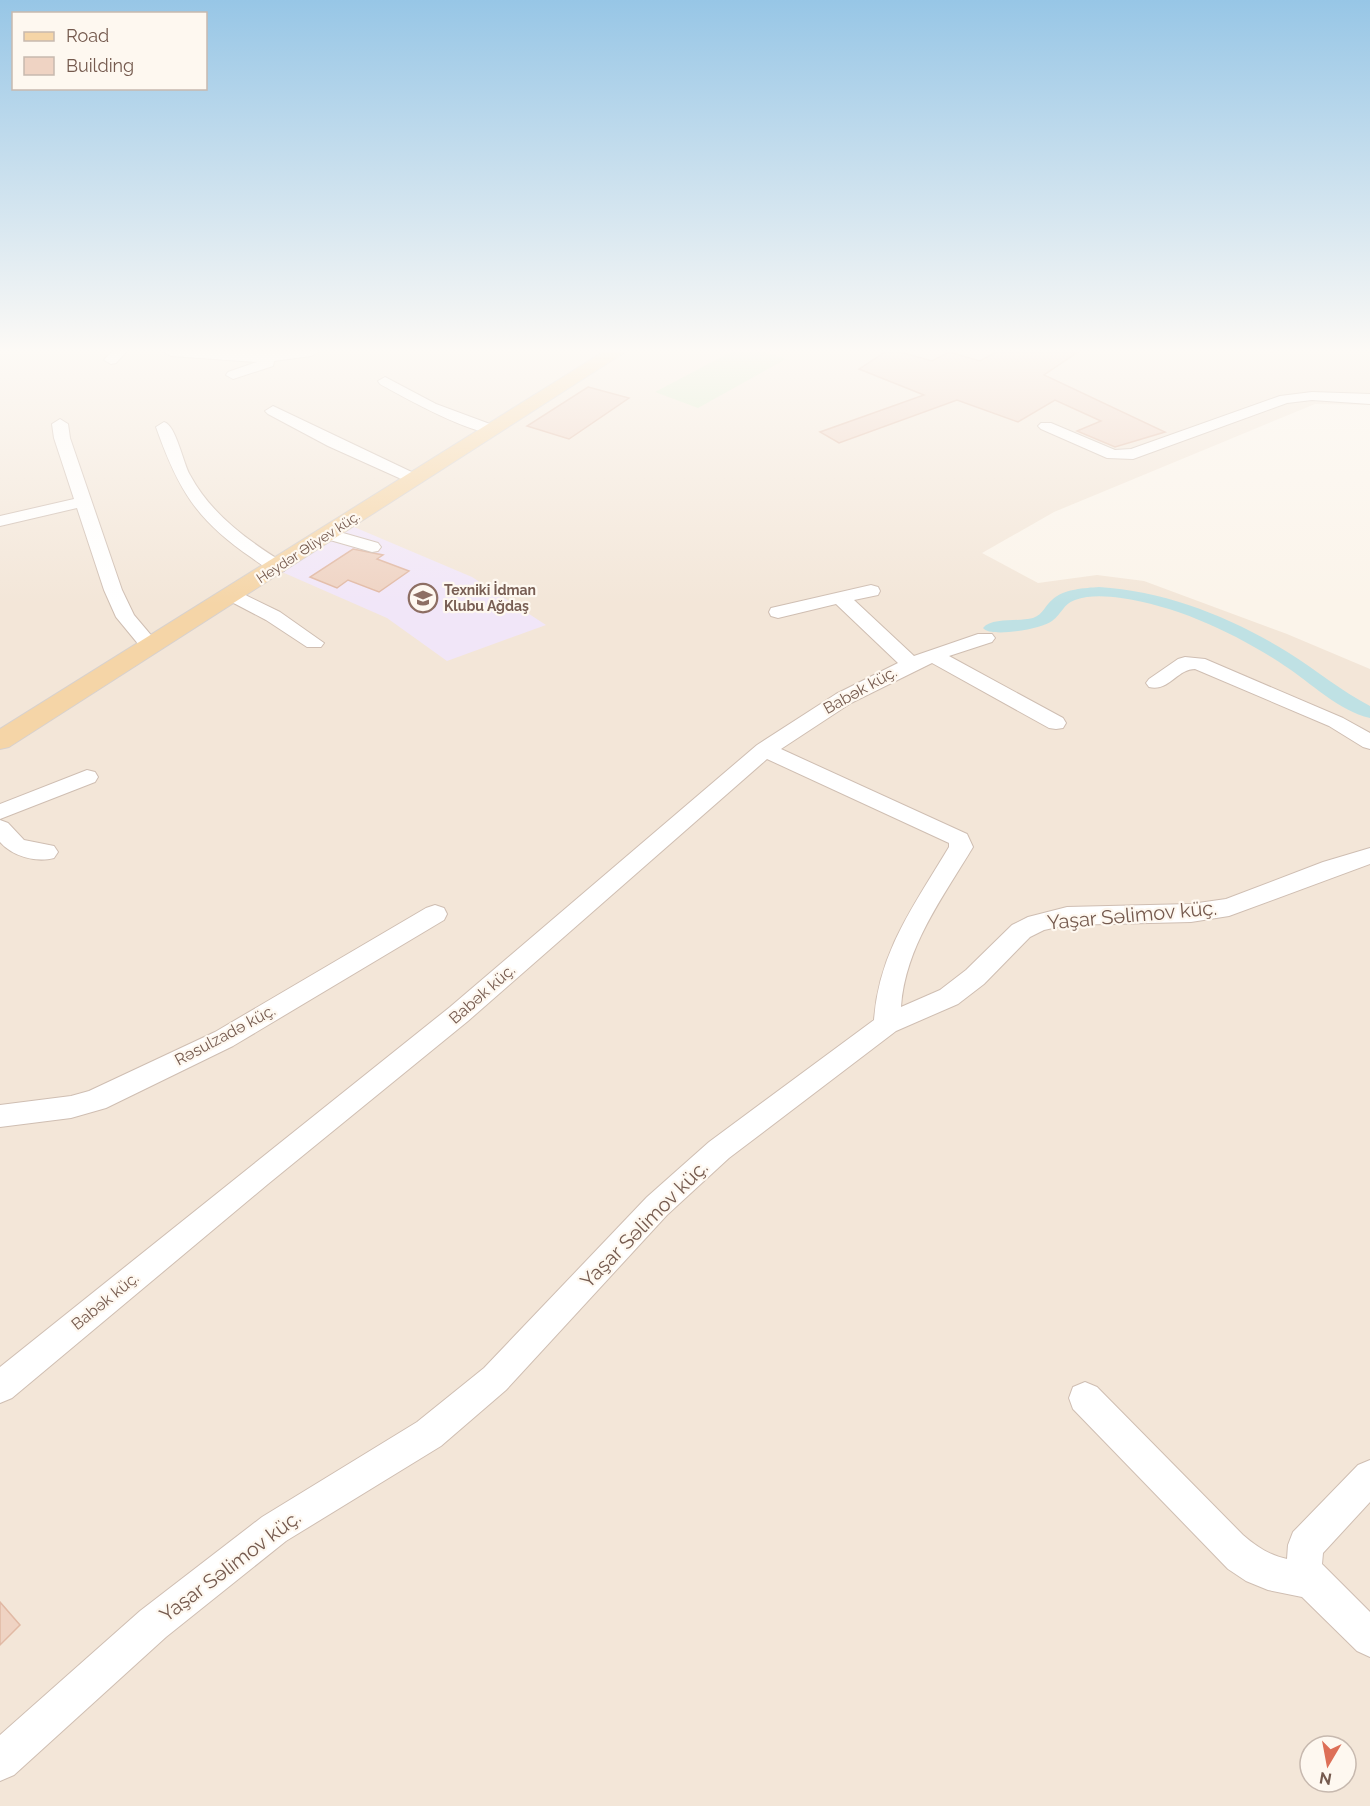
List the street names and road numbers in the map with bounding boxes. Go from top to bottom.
street label: Heydər Əliyev küç. [253,508,363,586]
street label: Babək küç. [820,662,900,718]
street label: Yaşar Səlimov küç. [1046,896,1218,934]
street label: Babək küç. [445,960,519,1028]
street label: Rəsulzadə küç. [172,1001,278,1069]
street label: Yaşar Səlimov küç. [575,1155,713,1293]
street label: Babək küç. [68,1268,142,1334]
street label: Yaşar Səlimov küç. [155,1505,305,1627]

